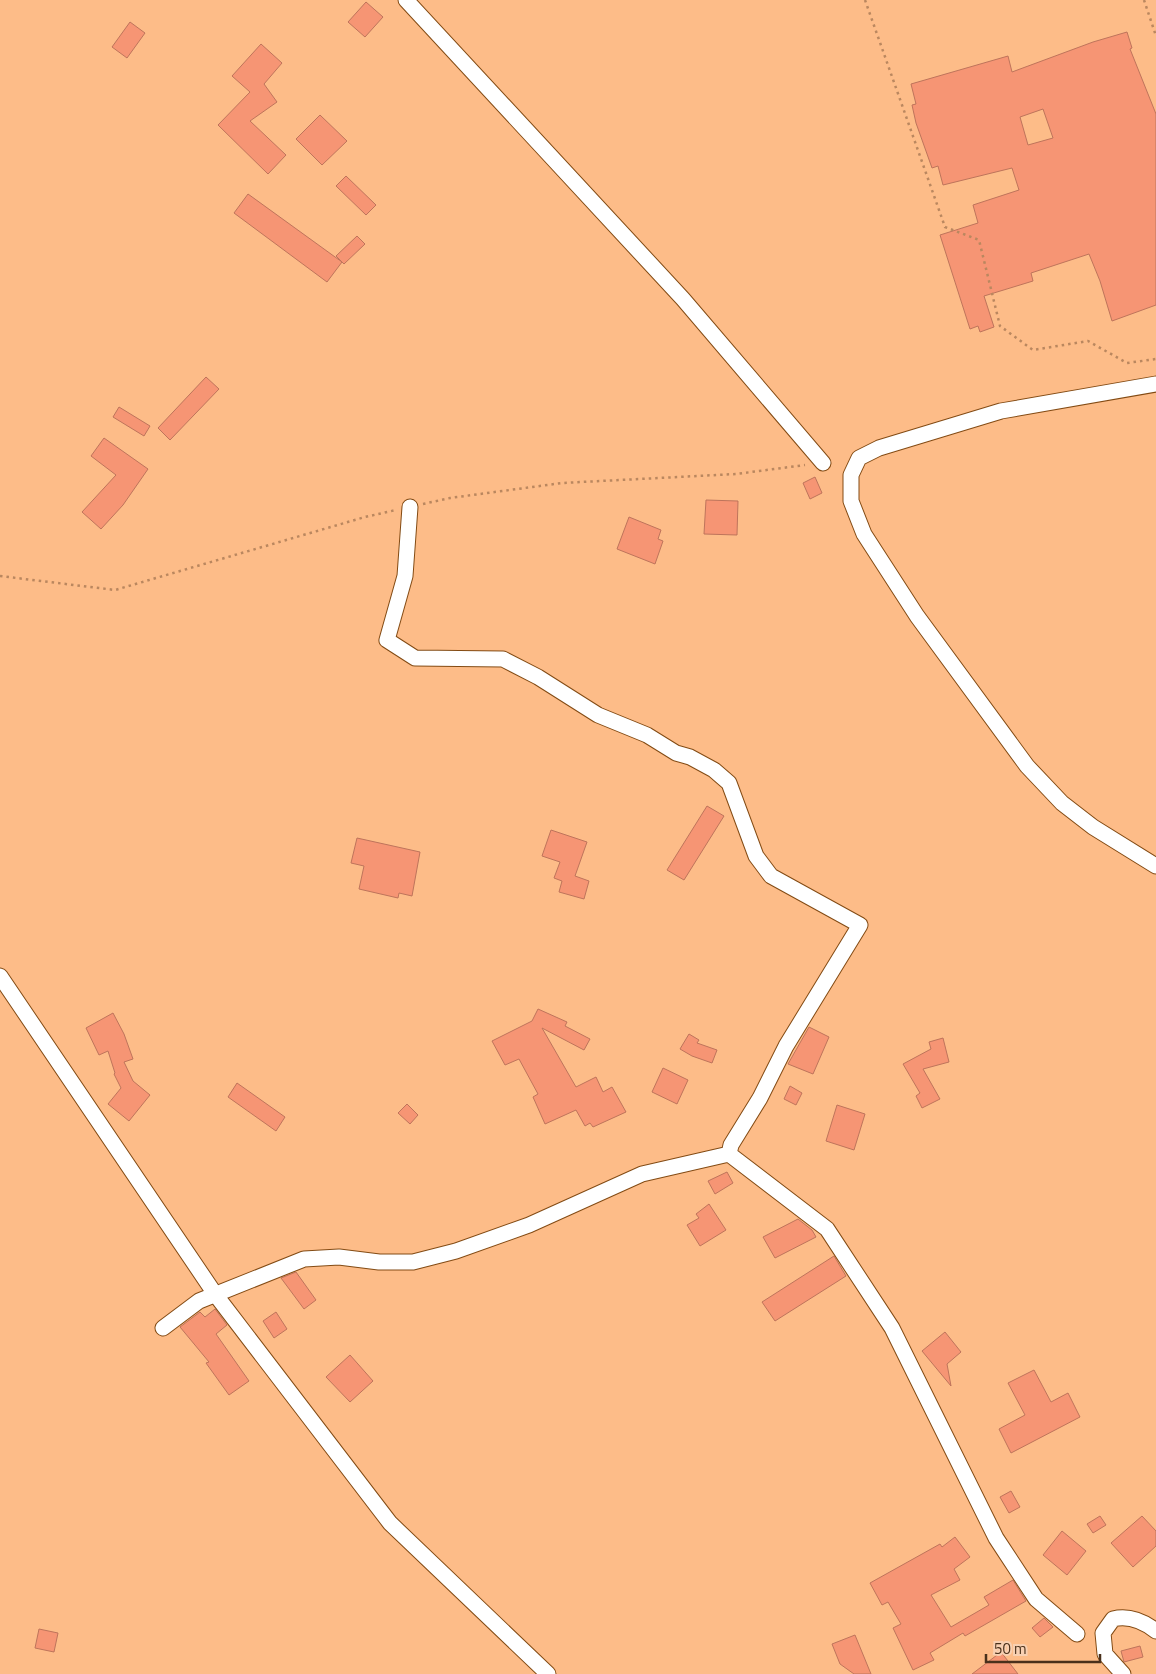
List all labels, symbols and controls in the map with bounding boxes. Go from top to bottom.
scale bar [986,1632,1100,1664]
text: 50 m [994,1637,1027,1660]

